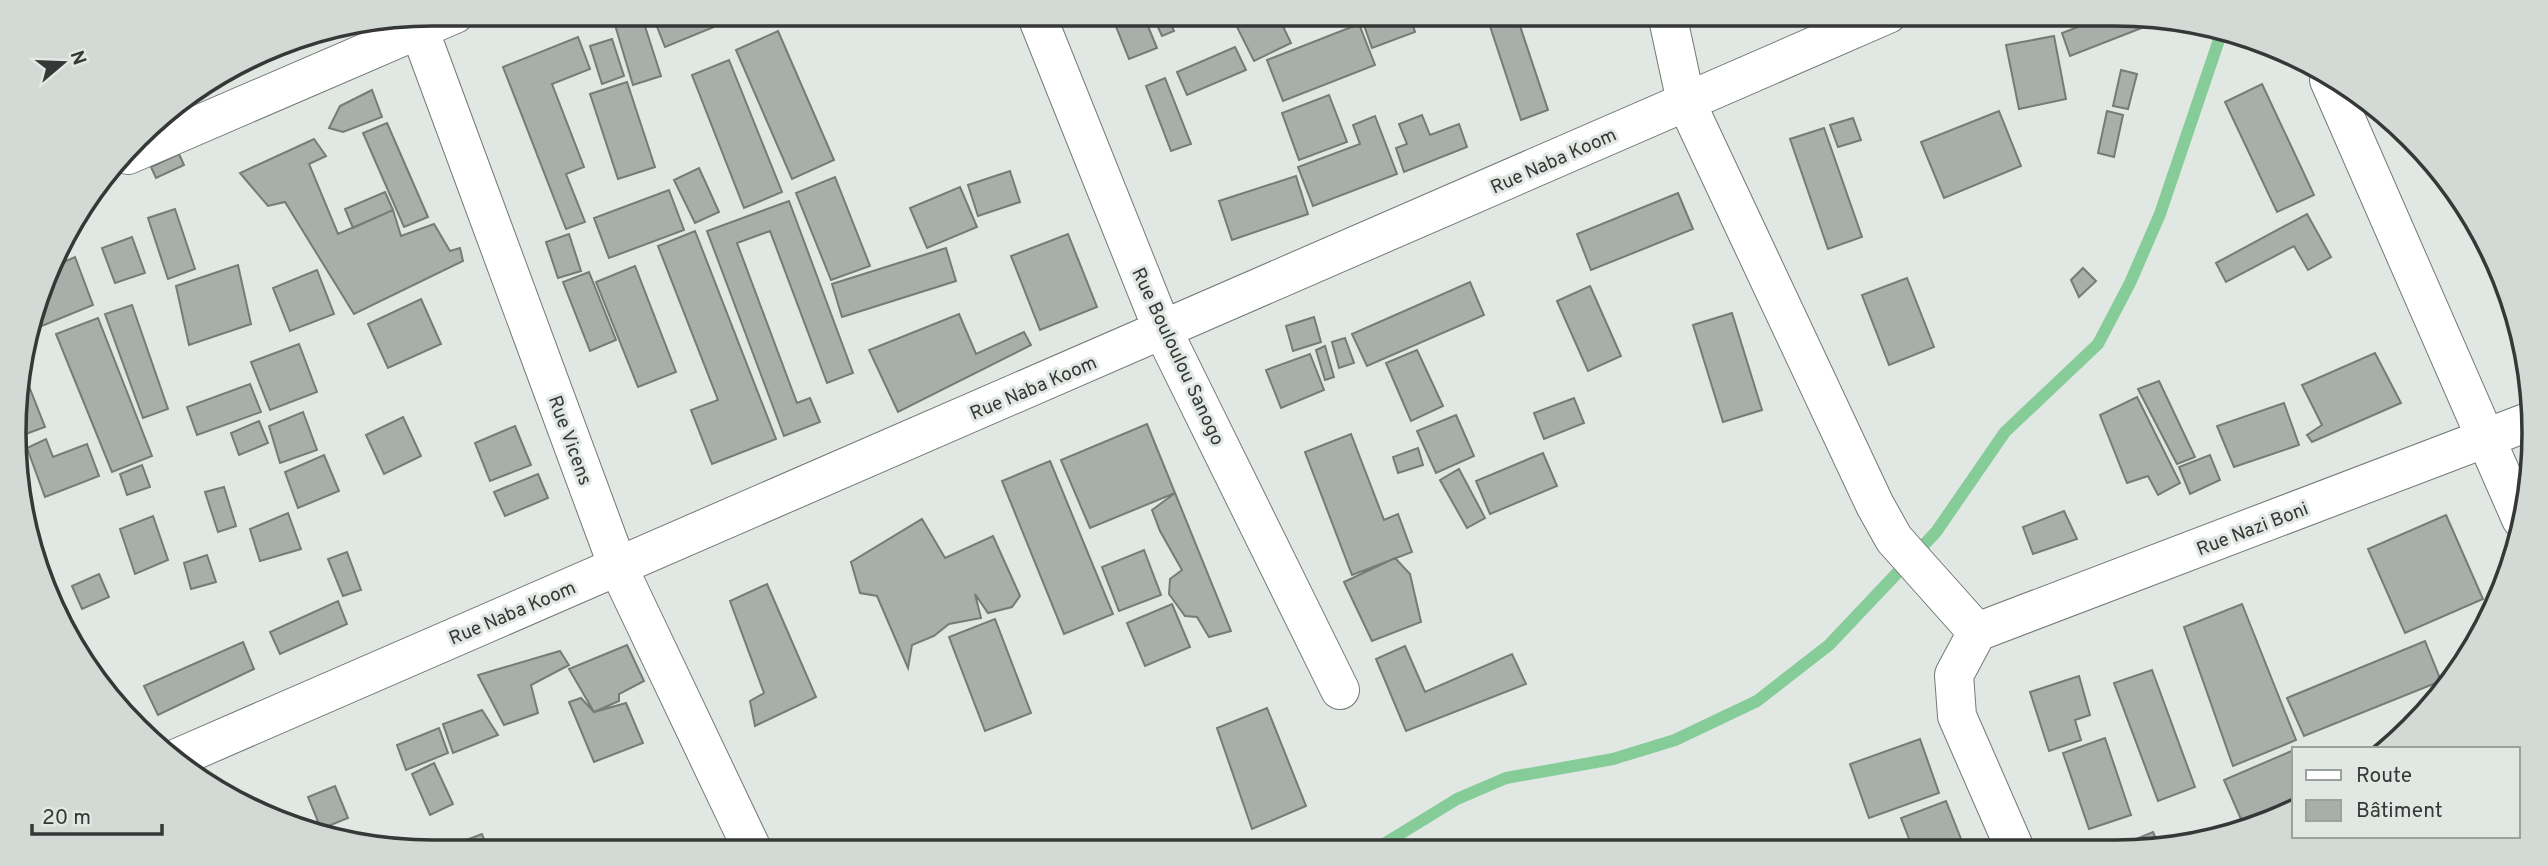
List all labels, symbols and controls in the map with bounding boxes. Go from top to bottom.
north arrow [28,28,98,98]
text: N [64,48,91,68]
street label: Rue Naba Koom [1487,123,1621,200]
street label: Rue Bouloulou Sanogo [1125,264,1229,450]
street label: Rue Naba Koom [967,351,1101,426]
street label: Rue Vicens [542,393,596,489]
street label: Rue Nazi Boni [2193,498,2312,562]
street label: Rue Naba Koom [446,576,580,651]
legend [2292,747,2520,838]
text: Route [2356,763,2412,790]
scale bar [32,792,161,836]
text: Bâtiment [2356,798,2443,825]
text: 20 m [42,805,91,832]

